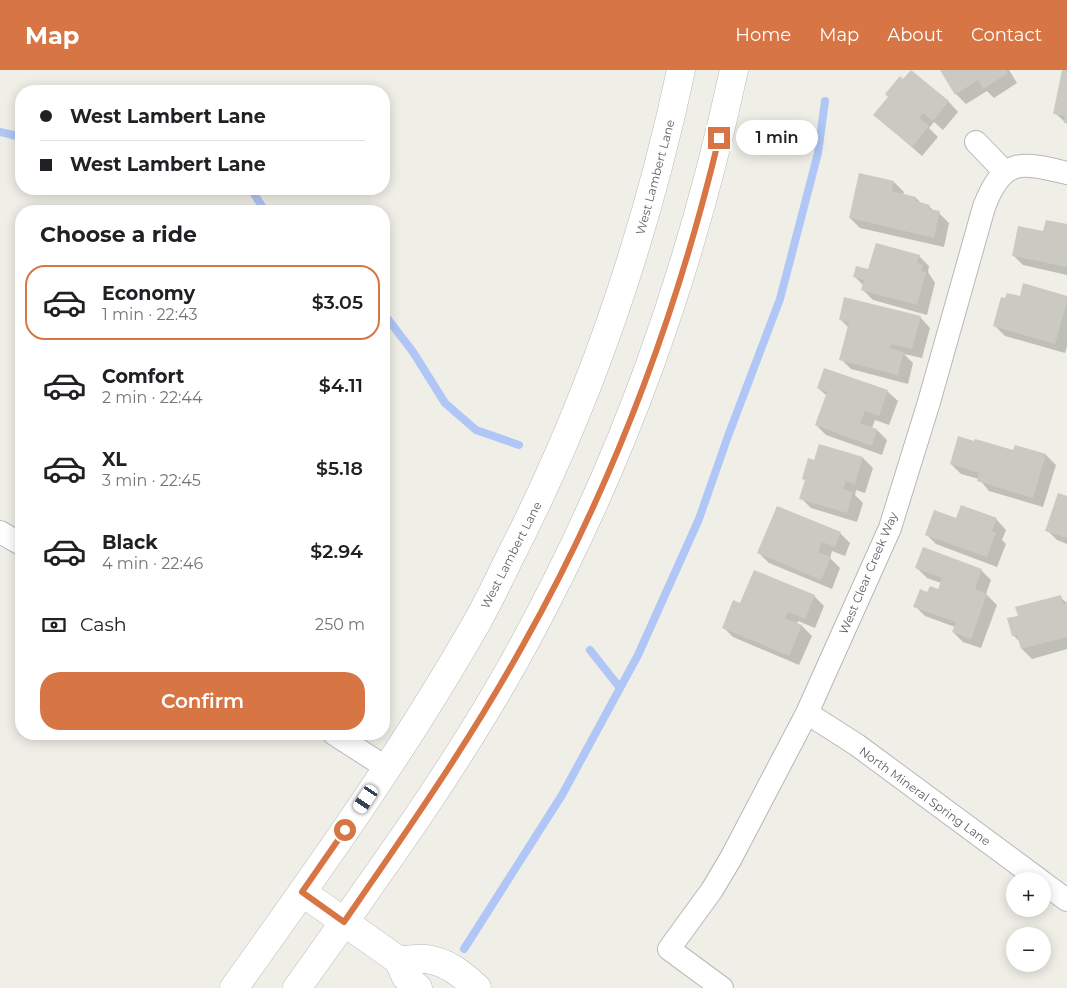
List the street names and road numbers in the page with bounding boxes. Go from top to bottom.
street label: West Lambert Lane [632,118,678,236]
street label: West Lambert Lane [477,499,545,611]
street label: West Clear Creek Way [835,509,901,637]
street label: North Mineral Spring Lane [856,743,994,849]

